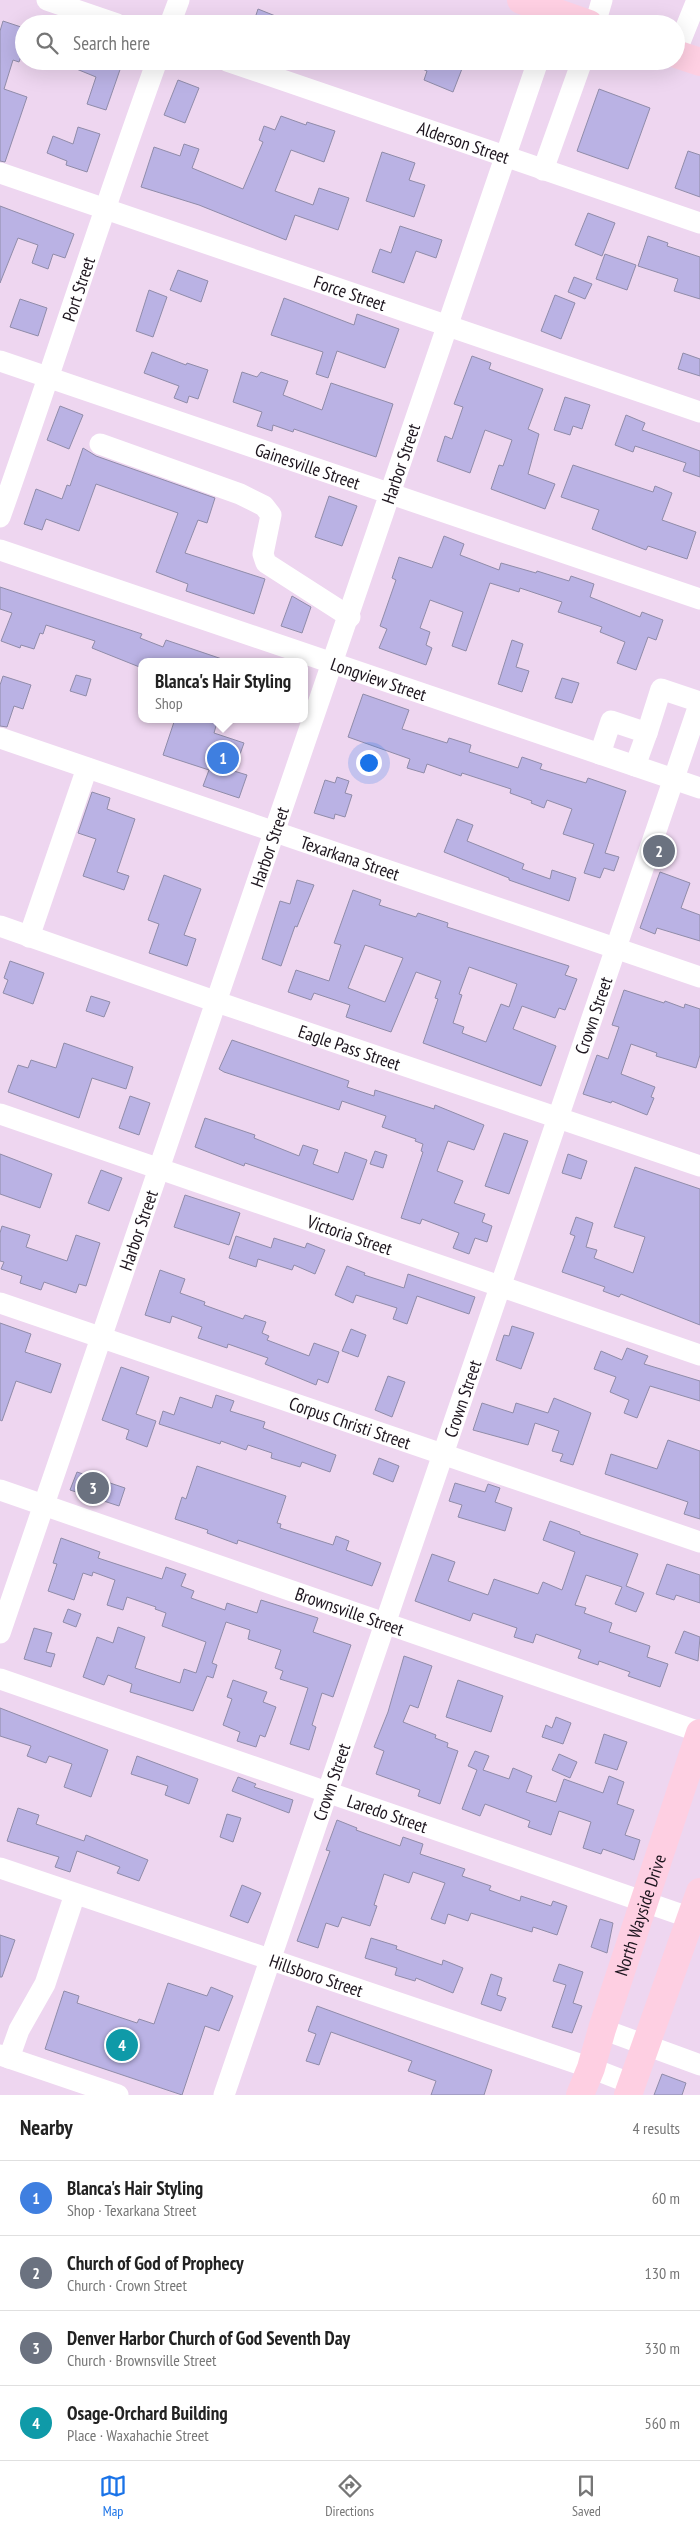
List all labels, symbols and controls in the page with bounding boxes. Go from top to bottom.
search box [15,15,685,70]
icon: search [33,29,61,57]
text: Search here [73,31,150,55]
street label: Alderson Street [414,116,513,168]
street label: Port Street [56,254,100,324]
street label: Force Street [311,270,389,316]
street label: Harbor Street [376,420,425,507]
street label: Gainesville Street [252,437,363,494]
street label: Longview Street [328,652,430,706]
popup [138,658,308,723]
text: Blanca's Hair Styling [155,669,291,693]
text: Shop [155,693,183,713]
pin: 1 [207,739,239,777]
your location [356,750,382,776]
street label: Harbor Street [245,804,293,890]
street label: Texarkana Street [298,830,403,885]
pin: 2 [643,832,675,870]
street label: Crown Street [569,974,617,1057]
street label: Eagle Pass Street [296,1019,404,1075]
street label: Harbor Street [114,1187,162,1273]
street label: Victoria Street [303,1209,395,1260]
street label: Crown Street [438,1357,486,1440]
street label: Corpus Christi Street [286,1391,414,1454]
pin: 3 [77,1469,109,1507]
street label: Brownsville Street [292,1581,407,1640]
street label: Crown Street [307,1740,355,1823]
street label: Laredo Street [344,1789,431,1838]
street label: North Wayside Drive [609,1851,671,1978]
street label: Hillsboro Street [267,1949,366,2002]
pin: 4 [106,2026,138,2064]
text: Nearby [20,2114,73,2141]
text: 4 results [633,2118,680,2138]
text: Blanca's Hair Styling [67,2176,203,2200]
text: 1 [32,2188,40,2208]
text: 60 m [652,2188,680,2208]
text: Shop · Texarkana Street [67,2200,196,2220]
text: Church of God of Prophecy [67,2251,244,2275]
text: 2 [32,2263,40,2283]
text: 130 m [645,2263,680,2283]
text: Church · Crown Street [67,2275,187,2295]
text: Denver Harbor Church of God Seventh Day [67,2326,350,2350]
text: 3 [32,2338,40,2358]
text: 330 m [645,2338,680,2358]
text: Church · Brownsville Street [67,2350,216,2370]
text: Osage-Orchard Building [67,2401,228,2425]
text: 4 [32,2413,40,2433]
text: 560 m [645,2413,680,2433]
text: Place · Waxahachie Street [67,2425,209,2445]
tab: Map [99,2472,127,2520]
tab: Directions [325,2472,374,2520]
tab: Saved [572,2472,601,2520]

